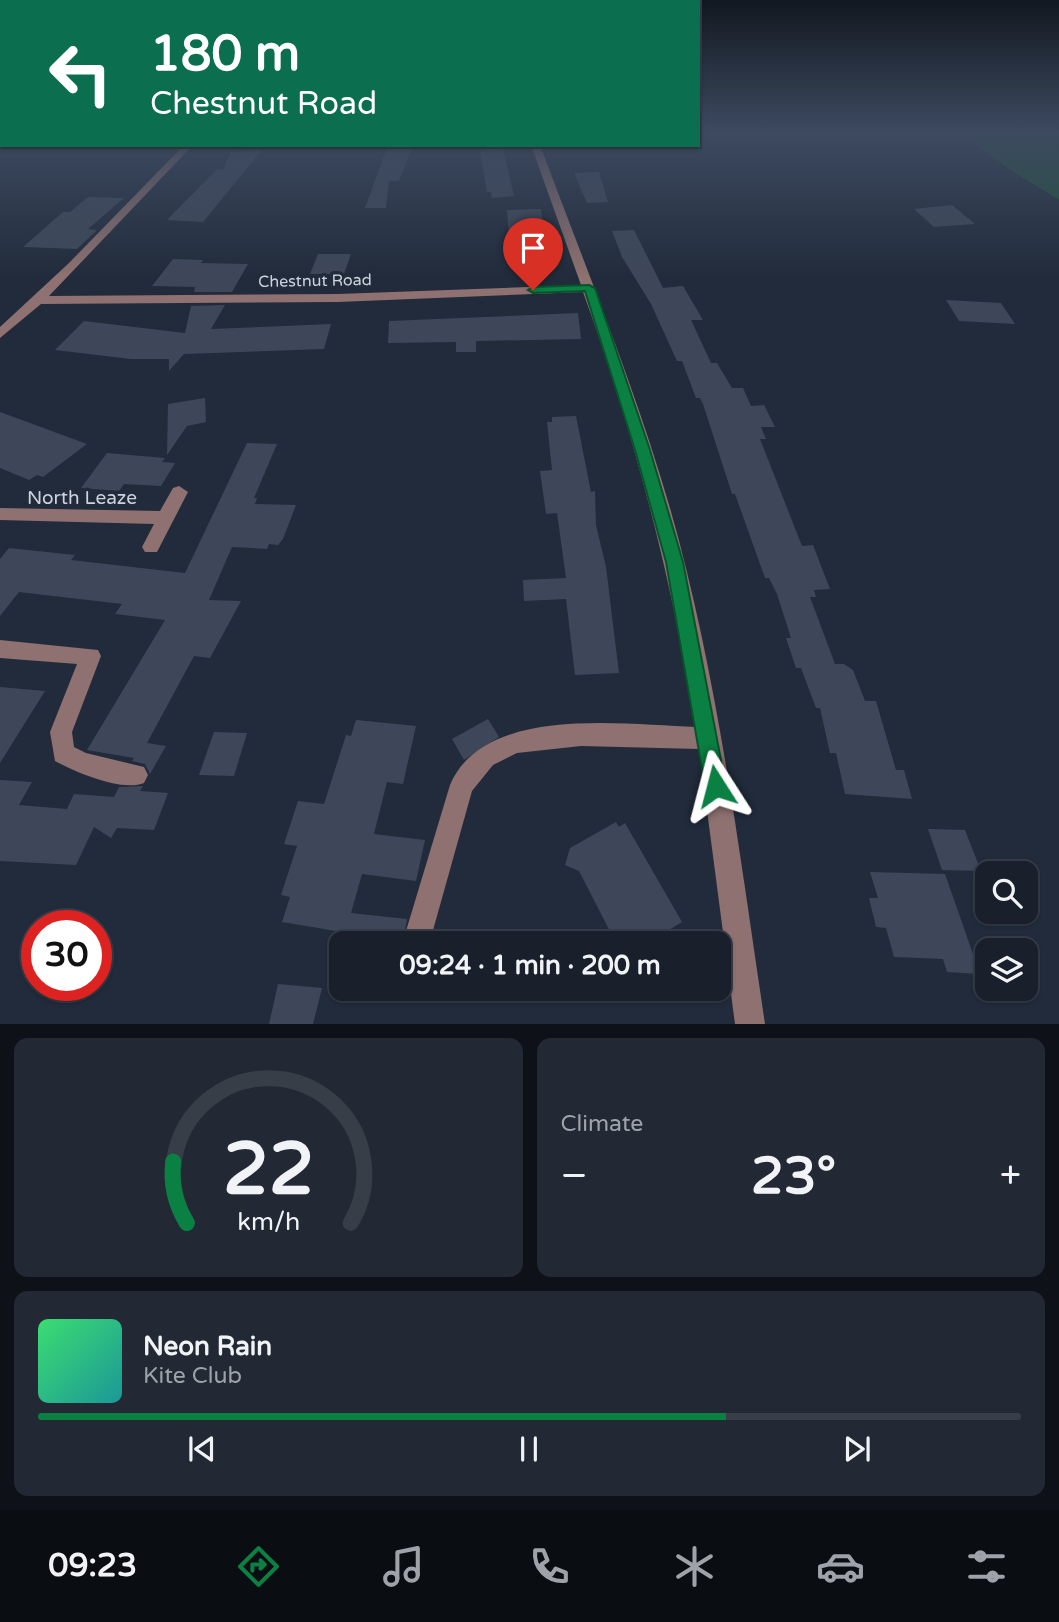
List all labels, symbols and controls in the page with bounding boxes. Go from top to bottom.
text: 180 m [150,25,300,84]
icon: left [35,28,126,119]
text: Chestnut Road [150,85,377,123]
pin [503,218,563,290]
icon: arrive [514,229,552,267]
street label: Chestnut Road [258,270,372,292]
street label: North Leaze [27,487,137,509]
position arrow [679,749,753,823]
map controls [975,861,1038,1001]
button: search [975,861,1038,924]
speed limit sign: 30 [21,910,112,1001]
button: layers [975,938,1038,1001]
text: 09:24 · 1 min · 200 m [399,950,661,981]
text: Climate [561,1110,643,1138]
text: 22 [223,1127,314,1215]
text: 23° [751,1145,836,1208]
text: − [561,1153,588,1199]
text: + [1000,1153,1021,1199]
text: km/h [237,1207,300,1237]
text: Neon Rain [143,1331,272,1362]
text: Kite Club [143,1362,242,1390]
icon: previous [183,1430,221,1468]
icon: pause [510,1430,548,1468]
icon: next [838,1430,876,1468]
icon: directions [234,1542,283,1591]
icon: music [379,1542,428,1591]
icon: phone [525,1542,574,1591]
icon: climate [670,1542,719,1591]
icon: car [816,1542,865,1591]
icon: filters [962,1542,1011,1591]
text: 09:23 [48,1547,137,1585]

